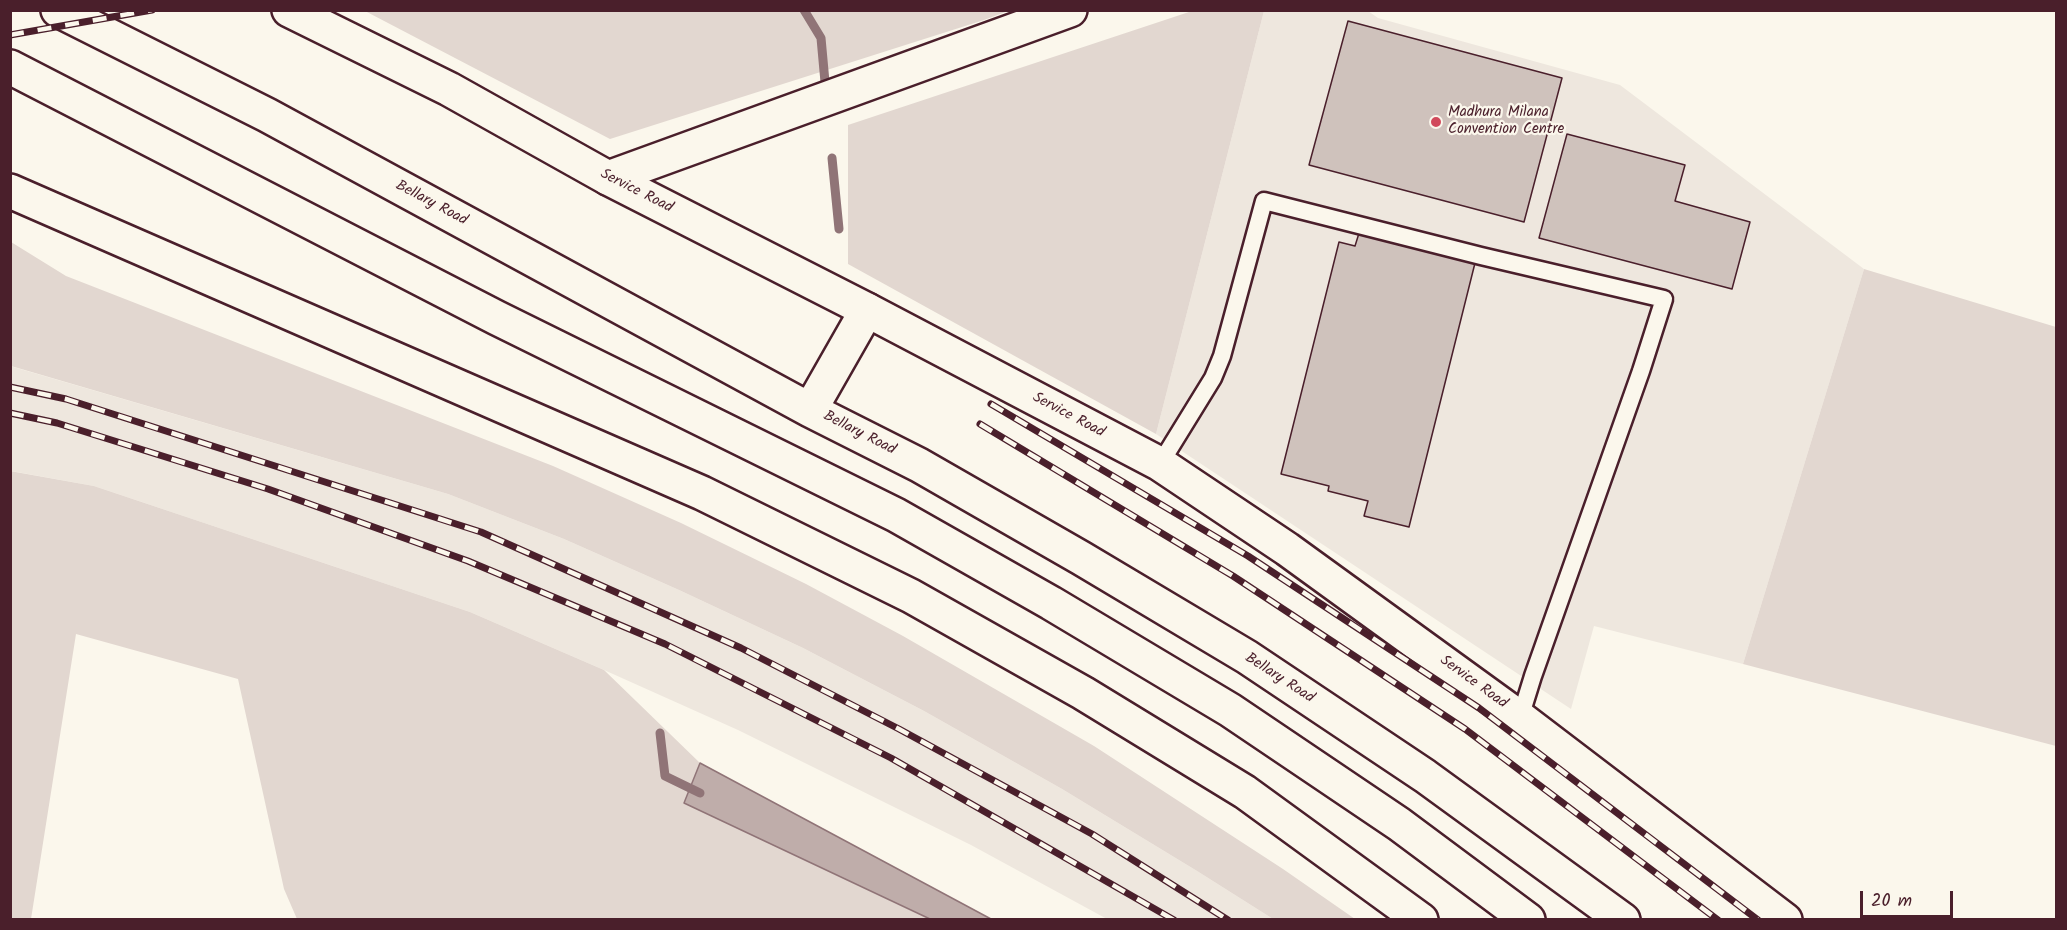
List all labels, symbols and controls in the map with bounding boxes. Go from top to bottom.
place label: Madhura Milana Convention Centre [1448,104,1564,139]
marker: Madhura Milana Convention Centre [1429,115,1443,129]
street label: Service Road [597,166,675,218]
street label: Bellary Road [392,178,470,230]
street label: Service Road [1029,389,1107,443]
street label: Bellary Road [820,408,898,460]
street label: Bellary Road [1241,650,1317,708]
street label: Service Road [1436,652,1510,714]
scale bar [1863,879,1956,917]
text: 20 m [1871,887,1912,916]

